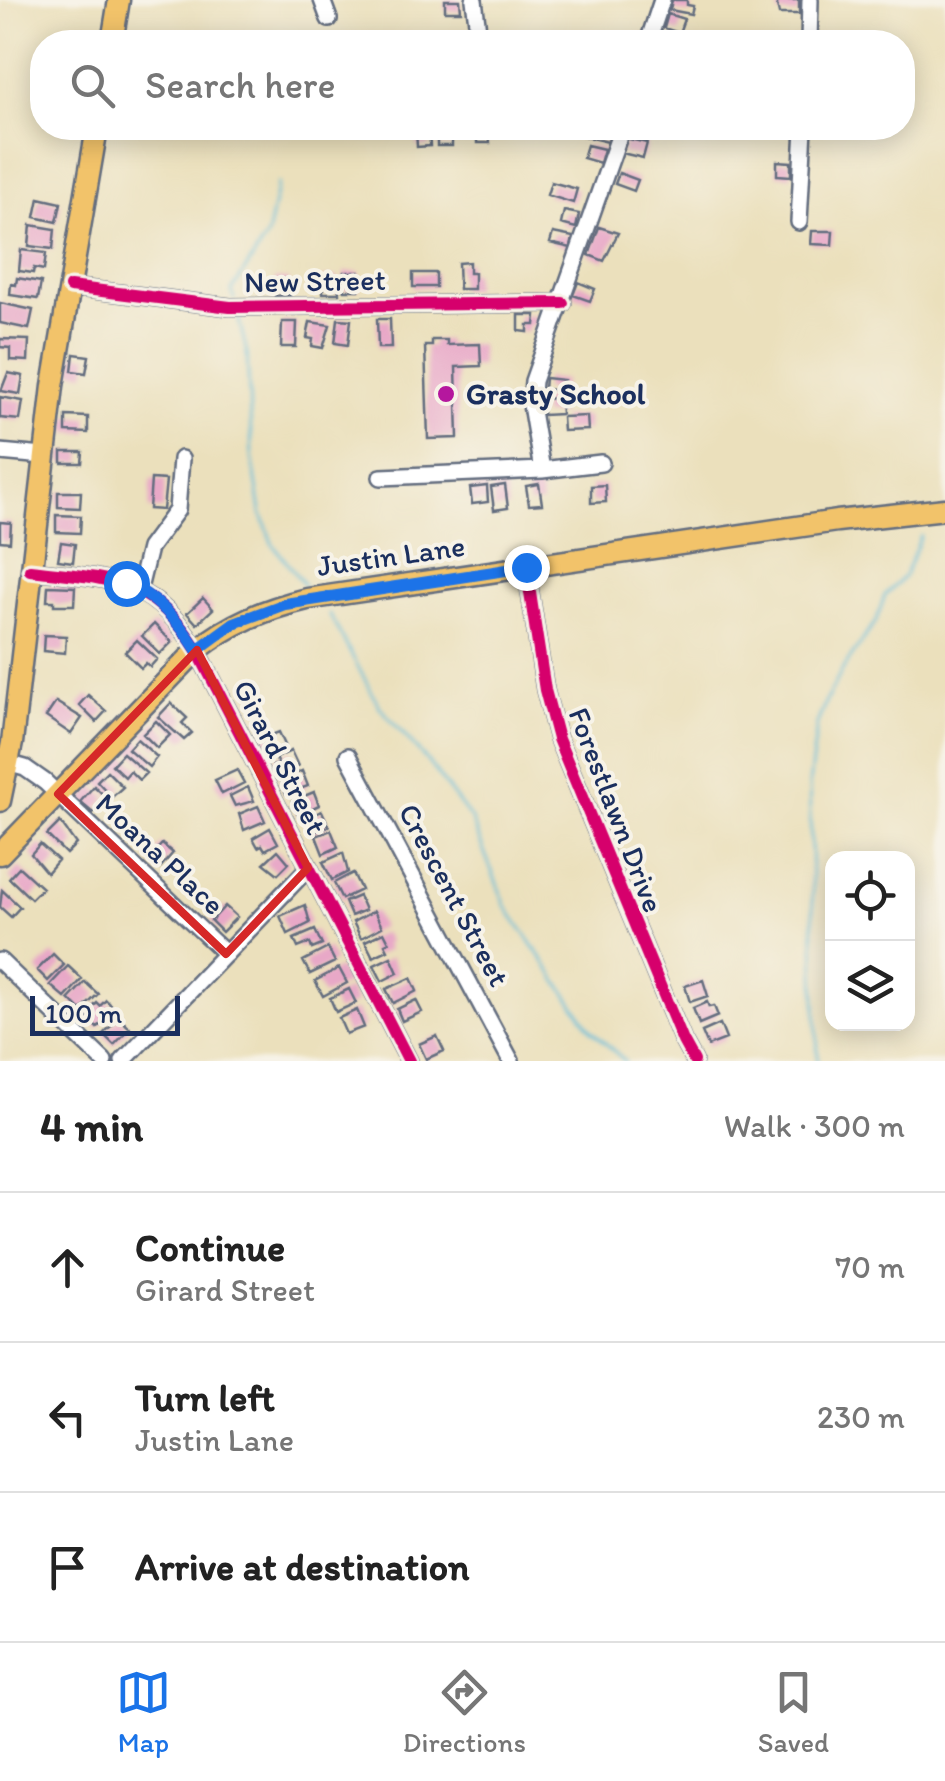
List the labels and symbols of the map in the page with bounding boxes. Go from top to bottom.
street label: New Street [244,261,386,300]
place label: Grasty School [466,375,646,412]
marker: Grasty School [435,383,457,405]
street label: Justin Lane [315,527,467,584]
route end [504,545,550,591]
route start [104,561,150,607]
street label: Girard Street [226,673,335,840]
street label: Forestlawn Drive [560,702,673,917]
street label: Moana Place [88,785,232,923]
street label: Crescent Street [391,797,518,992]
scale bar [30,991,180,1036]

